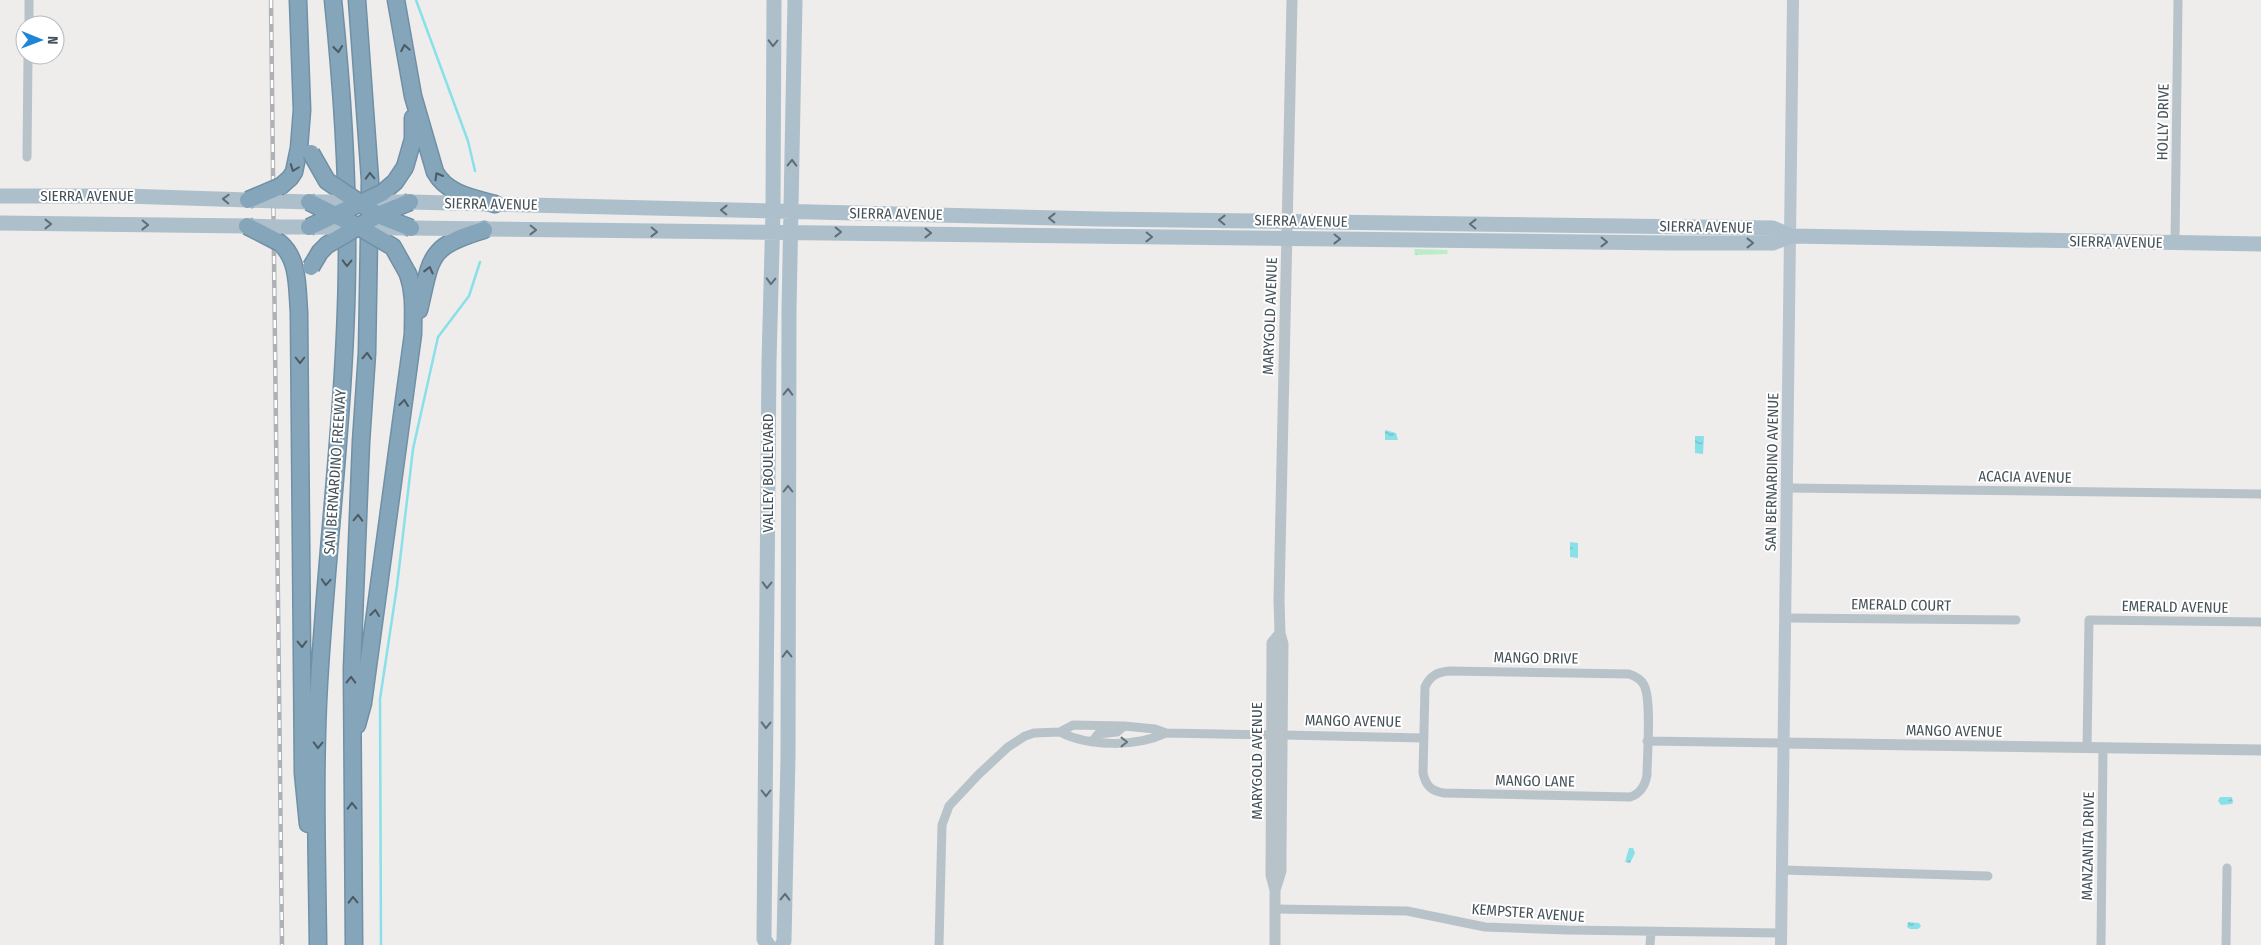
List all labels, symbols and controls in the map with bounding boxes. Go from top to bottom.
north arrow [15,15,65,65]
text: N [44,36,61,45]
one-way arrow [768,39,779,47]
one-way arrow [400,44,410,53]
one-way arrow [332,45,343,53]
street label: HOLLY DRIVE [2153,83,2173,161]
one-way arrow [787,158,797,166]
one-way arrow [290,163,301,172]
one-way arrow [365,172,375,180]
one-way arrow [434,173,444,182]
street label: SIERRA AVENUE [40,187,134,205]
one-way arrow [221,194,229,205]
street label: SIERRA AVENUE [444,194,538,214]
one-way arrow [720,204,728,215]
street label: SIERRA AVENUE [849,204,943,224]
street label: SIERRA AVENUE [1254,211,1348,231]
one-way arrow [1047,212,1055,223]
one-way arrow [1218,215,1226,225]
street label: SIERRA AVENUE [1659,217,1753,237]
one-way arrow [44,219,52,229]
one-way arrow [141,219,149,230]
one-way arrow [1469,219,1477,229]
one-way arrow [529,225,537,235]
one-way arrow [651,226,659,237]
one-way arrow [834,226,842,237]
one-way arrow [925,228,933,238]
one-way arrow [1145,232,1153,242]
street label: SIERRA AVENUE [2069,232,2163,252]
one-way arrow [1333,234,1341,244]
one-way arrow [1600,237,1608,247]
one-way arrow [1747,238,1755,248]
street label: MARYGOLD AVENUE [1259,257,1281,375]
one-way arrow [342,260,352,267]
one-way arrow [423,266,433,275]
one-way arrow [766,278,776,285]
one-way arrow [361,351,372,359]
one-way arrow [295,357,305,365]
street label: SAN BERNARDINO FREEWAY [320,388,350,555]
one-way arrow [783,388,793,396]
street label: SAN BERNARDINO AVENUE [1762,393,1782,551]
one-way arrow [398,398,409,406]
street label: VALLEY BOULEVARD [759,414,777,532]
street label: ACACIA AVENUE [1978,467,2072,487]
one-way arrow [782,485,793,493]
one-way arrow [352,514,363,522]
one-way arrow [321,579,332,587]
one-way arrow [762,582,772,589]
street label: EMERALD COURT [1851,595,1951,615]
street label: EMERALD AVENUE [2121,597,2229,617]
one-way arrow [369,609,380,617]
one-way arrow [297,640,307,648]
street label: MANGO DRIVE [1493,648,1579,668]
one-way arrow [782,650,792,658]
one-way arrow [346,676,356,684]
street label: MARYGOLD AVENUE [1248,702,1266,820]
street label: MANGO AVENUE [1305,711,1401,731]
one-way arrow [761,721,771,729]
street label: MANGO AVENUE [1906,721,2002,741]
one-way arrow [1121,737,1129,747]
one-way arrow [313,741,323,749]
street label: MANGO LANE [1495,771,1575,791]
one-way arrow [761,789,771,797]
street label: MANZANITA DRIVE [2078,791,2098,901]
one-way arrow [346,802,357,810]
one-way arrow [780,892,790,900]
one-way arrow [348,896,358,904]
street label: KEMPSTER AVENUE [1471,900,1585,926]

